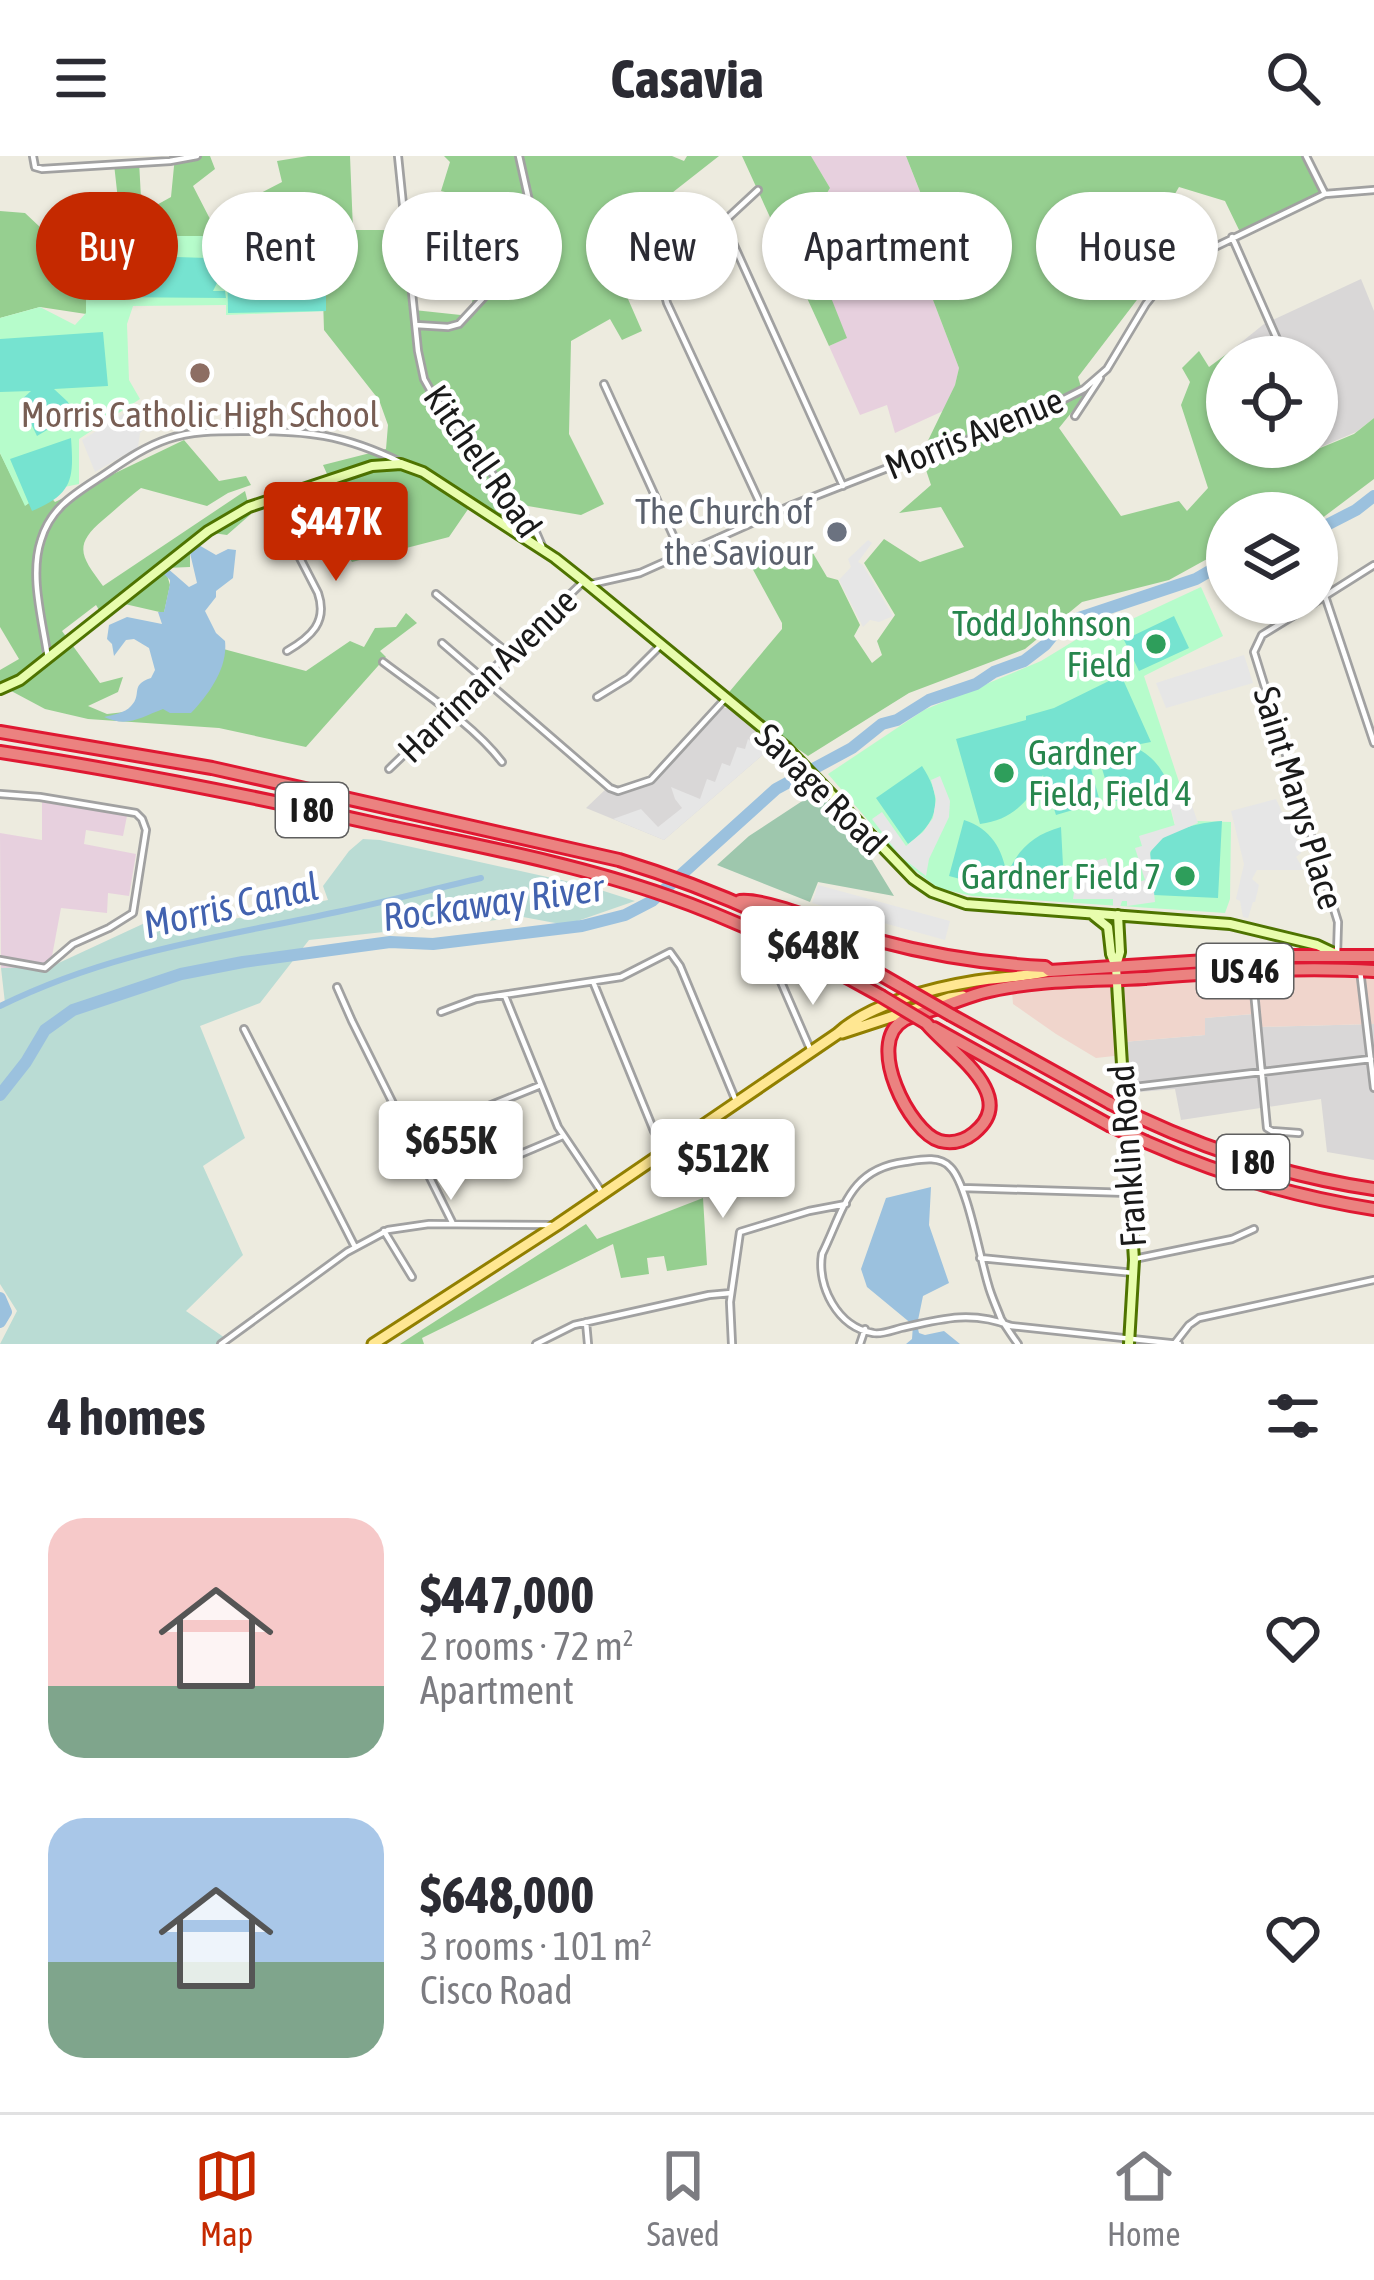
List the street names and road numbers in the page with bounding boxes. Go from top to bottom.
street label: Kitchell Road [415,377,551,545]
street label: Morris Avenue [879,378,1069,488]
street label: Harriman Avenue [389,579,585,771]
street label: Saint Marys Place [1245,682,1353,914]
street label: Savage Road [747,715,895,863]
road number: I 80 [276,783,348,837]
road number: US 46 [1197,944,1293,998]
street label: Franklin Road [1100,1063,1154,1249]
road number: I 80 [1217,1135,1289,1189]

